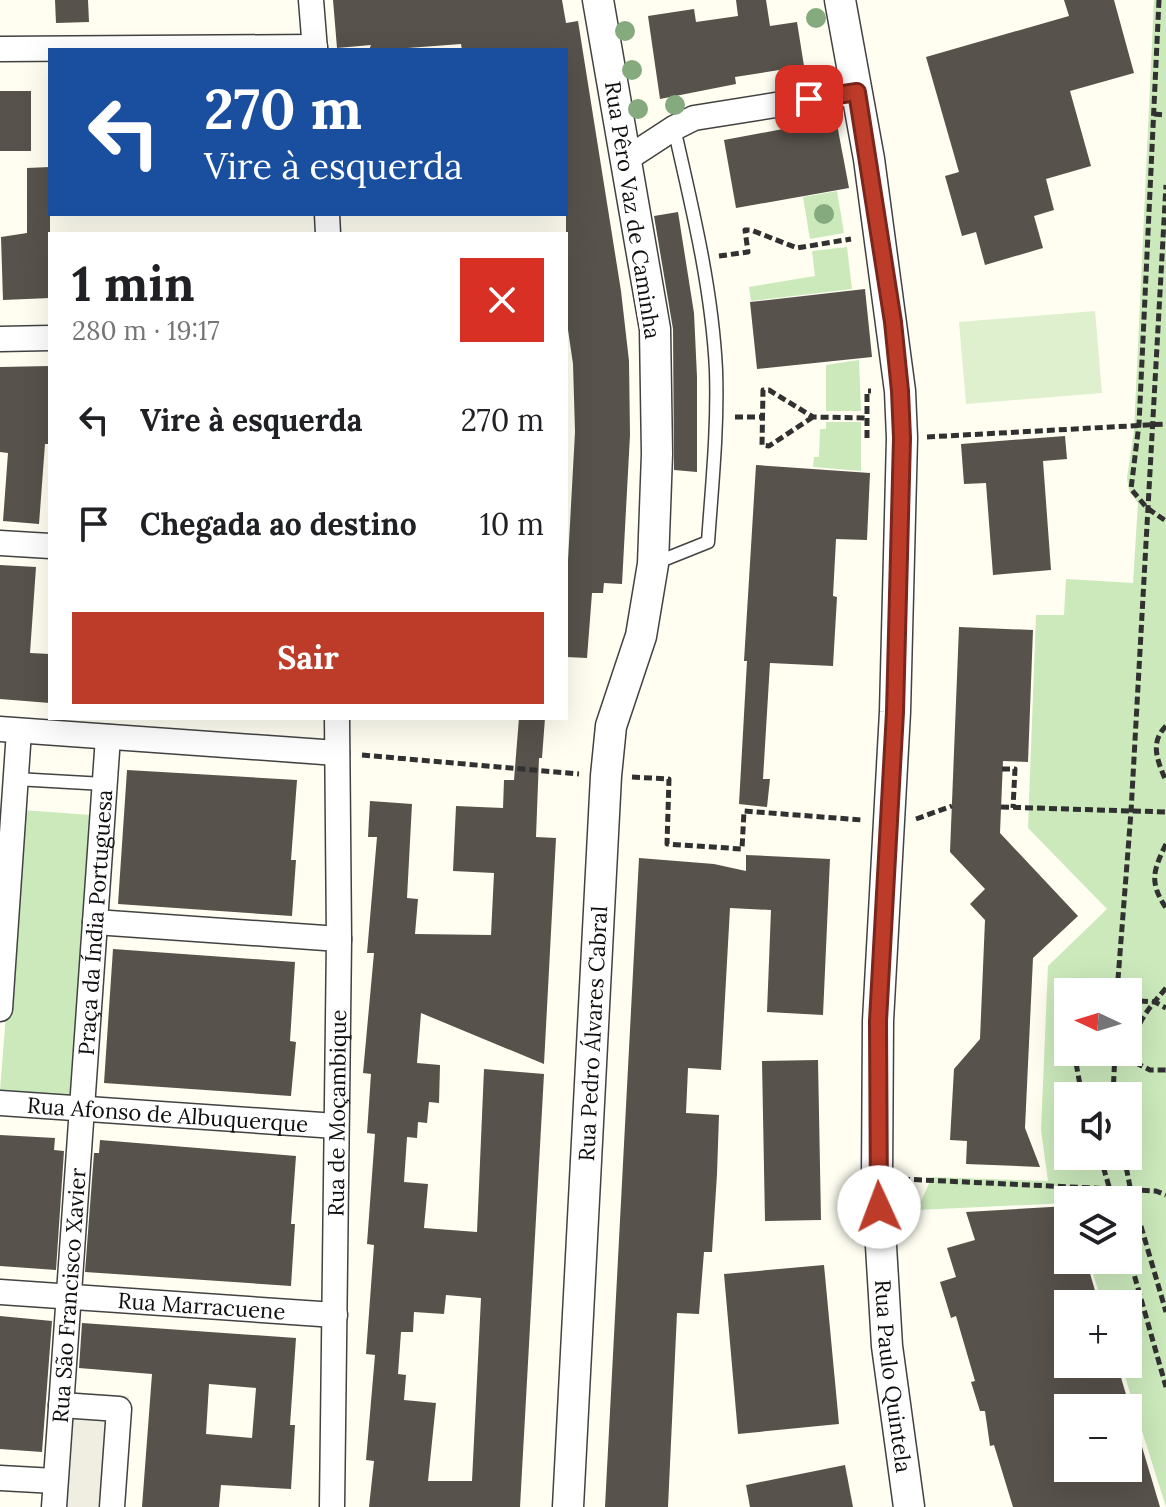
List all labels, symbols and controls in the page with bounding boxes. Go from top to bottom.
pin [775,65,843,133]
text: 270 m [204,73,362,144]
icon: arrive [787,77,831,121]
street label: Rua Pêro Vaz de Caminha [599,79,667,341]
icon: left [72,80,176,184]
text: Vire à esquerda [204,143,463,189]
text: 1 min [72,253,195,314]
button: close [460,258,544,342]
text: 280 m · 19:17 [72,314,219,347]
icon: left [72,398,116,442]
text: Vire à esquerda [140,401,362,439]
text: 270 m [461,401,544,439]
icon: arrive [72,502,116,546]
text: Chegada ao destino [140,505,417,543]
text: 10 m [480,505,544,543]
button: Sair [72,612,544,704]
street label: Praça da Índia Portuguesa [72,789,118,1056]
street label: Rua Pedro Álvares Cabral [572,905,613,1162]
north arrow [1054,978,1142,1066]
map controls [1054,978,1142,1482]
street label: Rua de Moçambique [322,1009,352,1217]
button: sound [1054,1082,1142,1170]
street label: Rua Afonso de Albuquerque [26,1091,309,1138]
position arrow [837,1165,921,1249]
street label: Rua São Francisco Xavier [46,1167,92,1424]
button: layers [1054,1186,1142,1274]
street label: Rua Paulo Quintela [869,1279,918,1474]
street label: Rua Marracuene [117,1286,286,1326]
button: + [1054,1290,1142,1378]
button: − [1054,1394,1142,1482]

